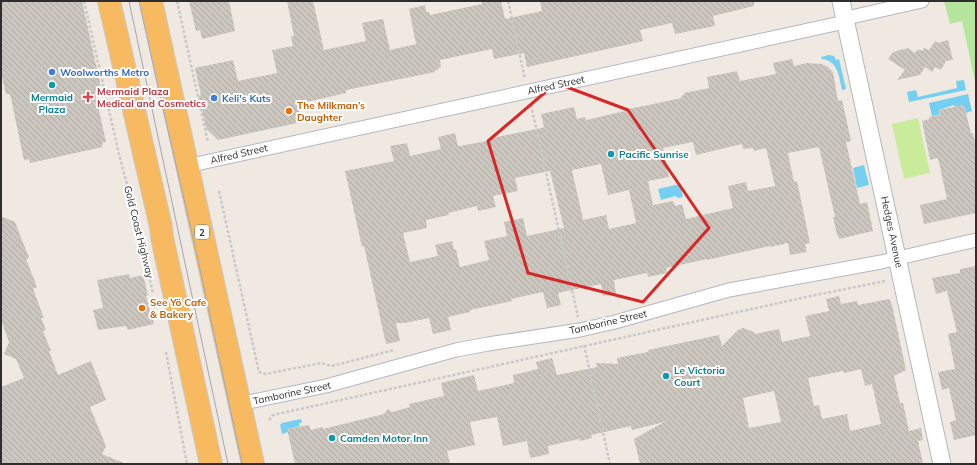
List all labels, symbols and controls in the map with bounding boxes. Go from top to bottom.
place label: Woolworths Metro [60,66,149,79]
marker: Woolworths Metro [47,67,57,77]
street label: Alfred Street [526,72,586,97]
marker: Mermaid Plaza [47,80,57,90]
place label: Mermaid Plaza Medical and Cosmetics [97,85,206,110]
place label: Mermaid Plaza [31,91,73,116]
marker: Mermaid Plaza Medical and Cosmetics [82,91,94,103]
place label: Keli's Kuts [222,92,271,105]
marker: Keli's Kuts [209,93,219,103]
place label: The Milkman’s Daughter [297,99,365,124]
marker: The Milkman’s Daughter [284,106,294,116]
street label: Alfred Street [209,141,269,167]
place label: Pacific Sunrise [619,148,689,161]
marker: Pacific Sunrise [606,149,616,159]
street label: Gold Coast Highway [121,184,157,280]
street label: Hedges Avenue [878,195,906,269]
road number: 2 [195,225,209,239]
place label: See Yö Cafe & Bakery [150,296,207,321]
marker: See Yö Cafe & Bakery [137,303,147,313]
street label: Tamborine Street [568,307,649,337]
place label: Le Victoria Court [674,364,725,389]
marker: Le Victoria Court [661,371,671,381]
street label: Tamborine Street [252,378,333,408]
place label: Camden Motor Inn [340,432,428,445]
marker: Camden Motor Inn [327,433,337,443]

